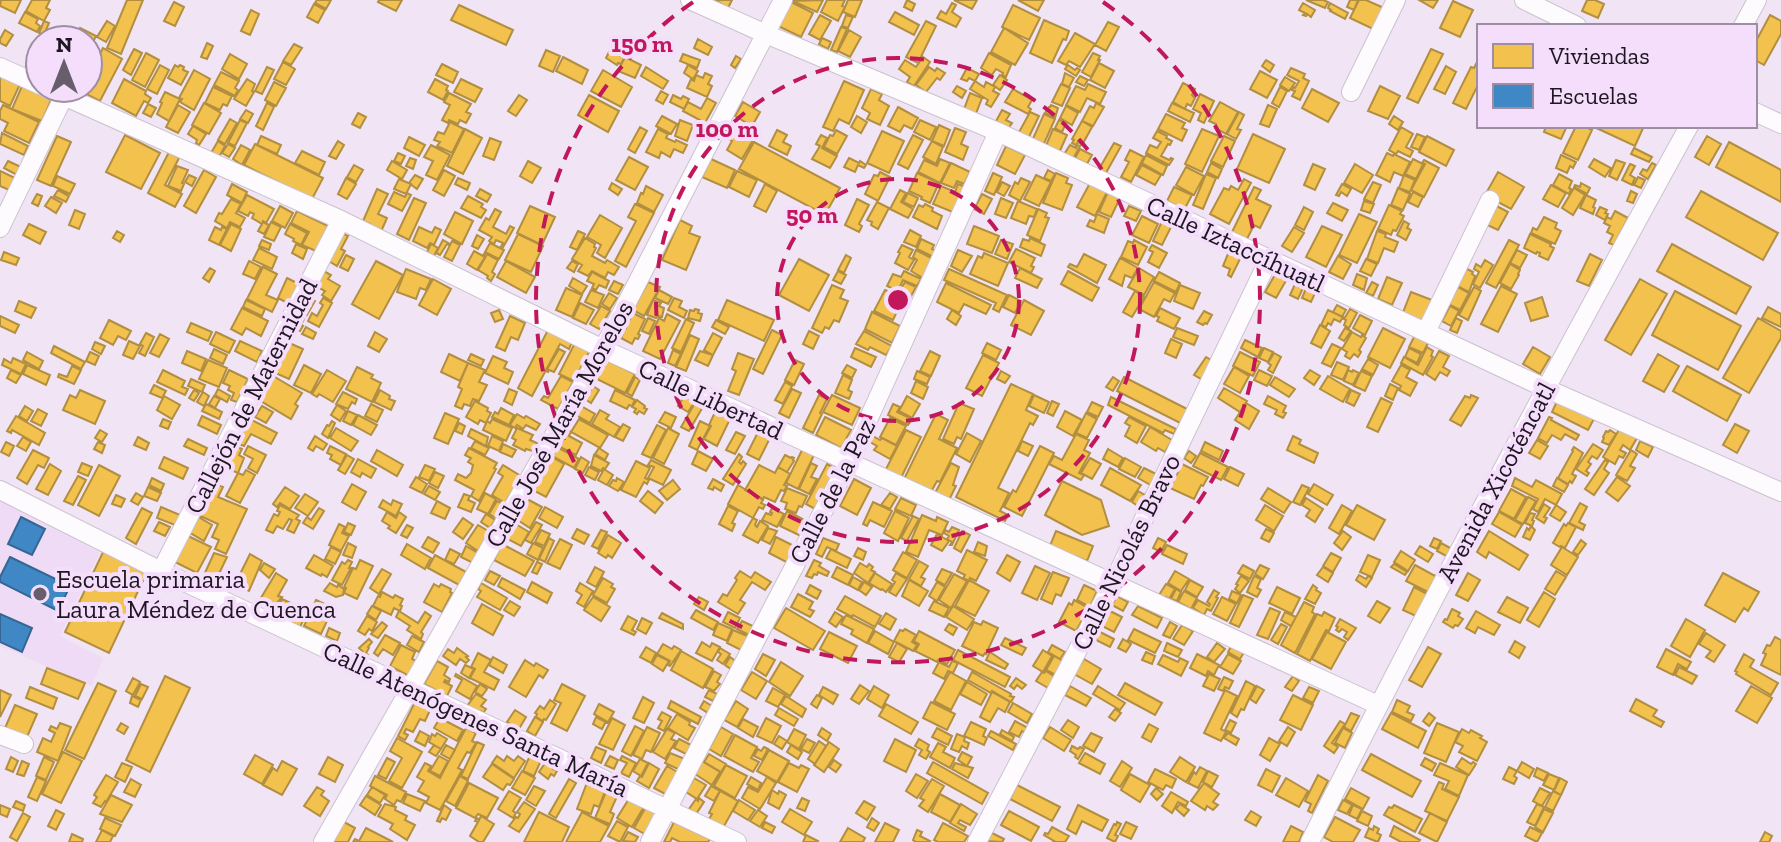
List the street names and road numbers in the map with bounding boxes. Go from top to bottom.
street label: Calle Iztaccíhuatl [1142,189,1330,299]
street label: Callejón de Maternidad [178,273,324,519]
street label: Calle José María Morelos [478,295,640,553]
street label: Calle Libertad [633,351,789,447]
street label: Avenida Xicoténcatl [1430,376,1562,588]
street label: Calle de la Paz [782,413,882,569]
street label: Calle Nicolás Bravo [1065,449,1187,655]
street label: Calle Atenógenes Santa María [318,634,634,804]

